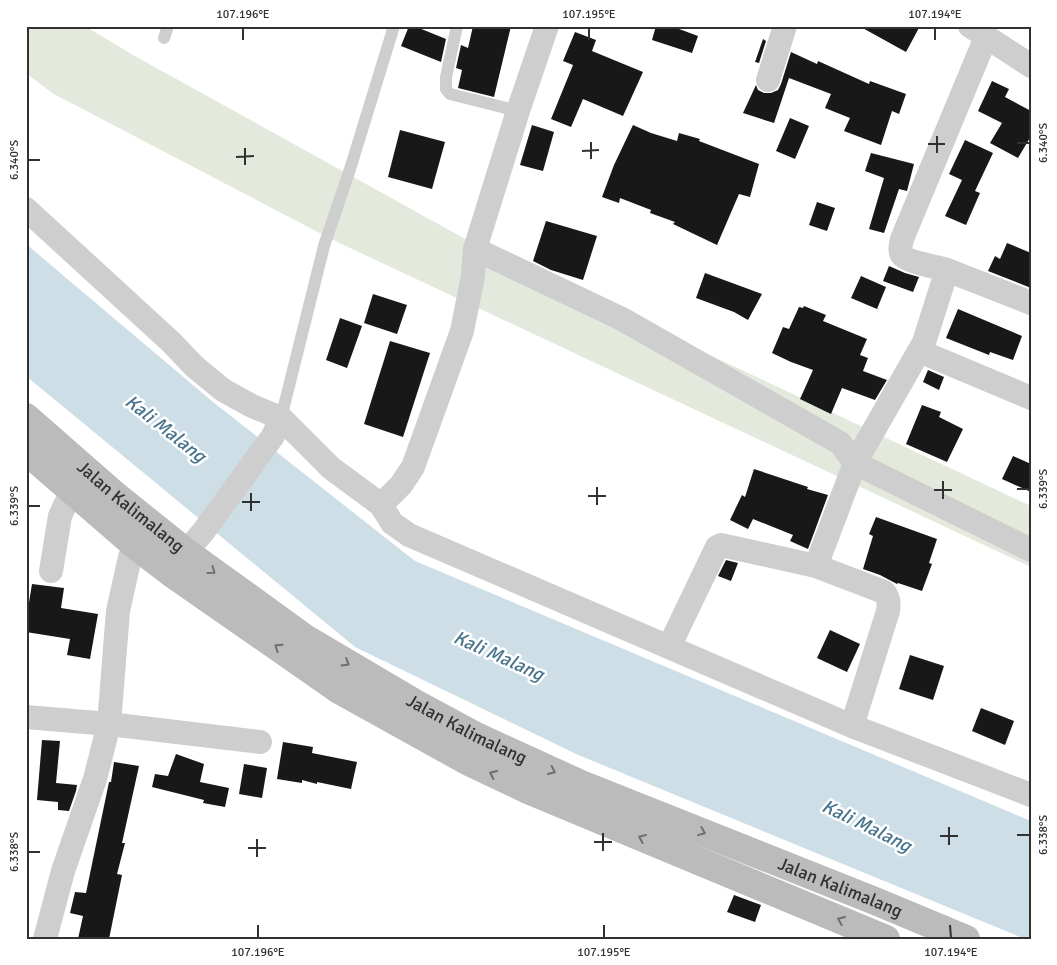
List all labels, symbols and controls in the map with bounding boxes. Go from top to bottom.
text: 107.196°E [216,7,270,22]
text: 107.195°E [562,7,616,22]
text: 107.194°E [908,7,962,22]
text: 6.340°S [1036,123,1051,163]
text: 6.340°S [7,140,22,180]
water label: Kali Malang [120,390,212,469]
street label: Jalan Kalimalang [73,456,189,557]
text: 6.339°S [1036,469,1051,509]
text: 6.339°S [7,486,22,526]
one-way arrow [206,565,216,574]
water label: Kali Malang [450,625,549,687]
one-way arrow [274,644,283,653]
one-way arrow [341,656,350,666]
street label: Jalan Kalimalang [402,689,530,769]
one-way arrow [547,764,556,775]
one-way arrow [489,769,498,780]
water label: Kali Malang [818,794,917,859]
text: 6.338°S [1036,815,1051,855]
one-way arrow [697,826,706,837]
text: 6.338°S [7,832,22,872]
one-way arrow [638,833,647,844]
street label: Jalan Kalimalang [775,853,906,922]
one-way arrow [837,916,846,926]
text: 107.196°E [231,945,285,960]
text: 107.195°E [577,945,631,960]
text: 107.194°E [924,945,978,960]

